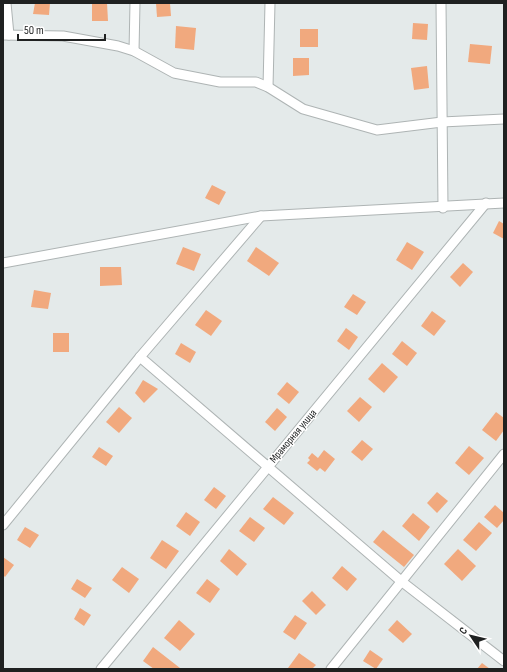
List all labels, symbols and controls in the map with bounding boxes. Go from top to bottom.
scale bar [18,16,105,42]
text: 50 m [24,23,44,38]
street label: Мраморная улица [267,406,319,466]
north arrow [451,616,491,656]
text: С [456,624,470,637]

